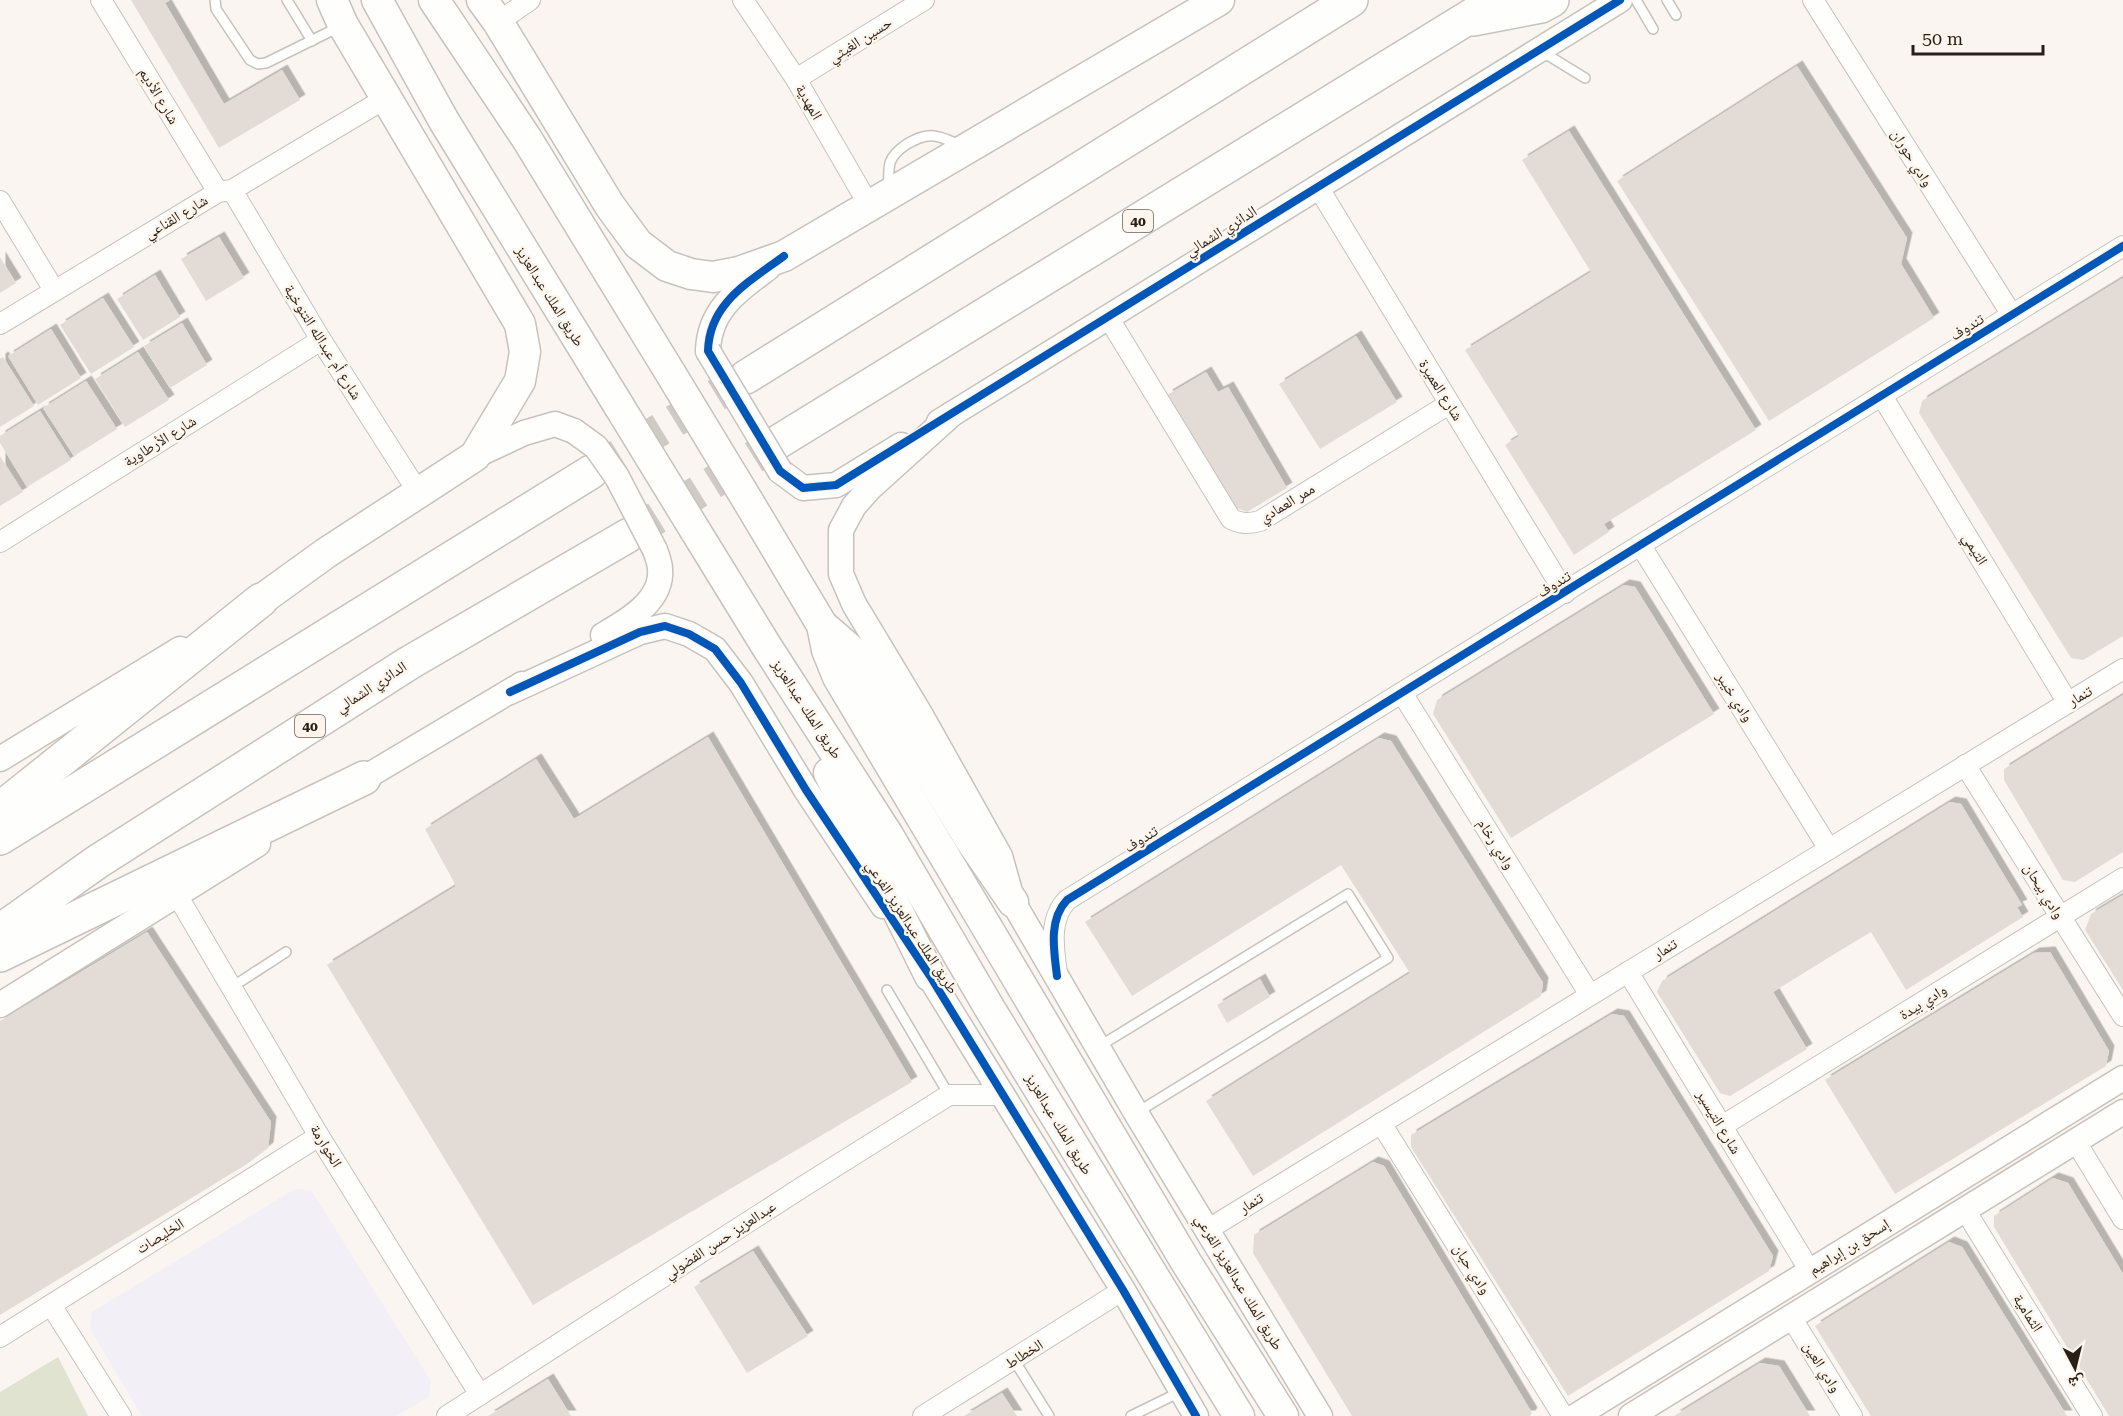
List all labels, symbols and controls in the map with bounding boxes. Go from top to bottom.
street label: حسين الغيثي [825,13,897,69]
scale bar [1913,18,2044,56]
text: 50 m [1922,28,1963,49]
street label: شارع الأديم [134,64,183,128]
street label: المهدية [792,81,826,123]
street label: وادي حوران [1885,126,1937,192]
street label: شارع القناعي [141,191,213,245]
street label: الدائري الشمالي [1182,202,1262,262]
road number: 40 [1123,210,1153,232]
street label: طريق الملك عبدالعزيز [510,242,588,350]
street label: شارع أم عبدالله التنوخية [279,281,366,404]
street label: تندوف [1947,309,1988,344]
street label: شارع العميرة [1414,356,1467,425]
street label: شارع الأرطاوية [120,412,200,471]
street label: ممر العمادي [1256,479,1319,529]
street label: التيمي [1956,530,1991,570]
street label: تندوف [1534,566,1575,601]
street label: طريق الملك عبدالعزيز [767,655,846,763]
street label: الدائري الشمالي [332,657,411,719]
street label: وادي خيبر [1710,668,1757,727]
street label: تنمار [2064,681,2096,711]
road number: 40 [295,715,325,737]
street label: وادي رخام [1471,815,1519,874]
street label: تندوف [1121,821,1162,856]
street label: طريق الملك عبدالعزيز الفرعي [860,857,962,999]
street label: وادي بيحان [2018,860,2068,924]
street label: تنمار [1649,934,1681,964]
street label: وادي بيدة [1896,980,1952,1026]
street label: طريق الملك عبدالعزيز [1020,1069,1096,1179]
street label: شارع التيسير [1692,1086,1745,1158]
street label: الخوارمة [306,1121,346,1171]
street label: تنمار [1235,1188,1267,1218]
street label: عبدالعزيز حسن الفضولي [661,1197,781,1285]
street label: طريق الملك عبدالعزيز الفرعي [1189,1211,1287,1355]
street label: الخليصات [133,1214,187,1258]
street label: إسحق بن إبراهيم [1805,1215,1894,1280]
street label: وادي حبان [1447,1240,1495,1299]
street label: الثمامية [2009,1291,2047,1335]
street label: الخطاط [1002,1335,1046,1373]
street label: وادي العين [1797,1338,1845,1397]
north arrow [2045,1338,2105,1398]
text: ش [2067,1372,2086,1393]

